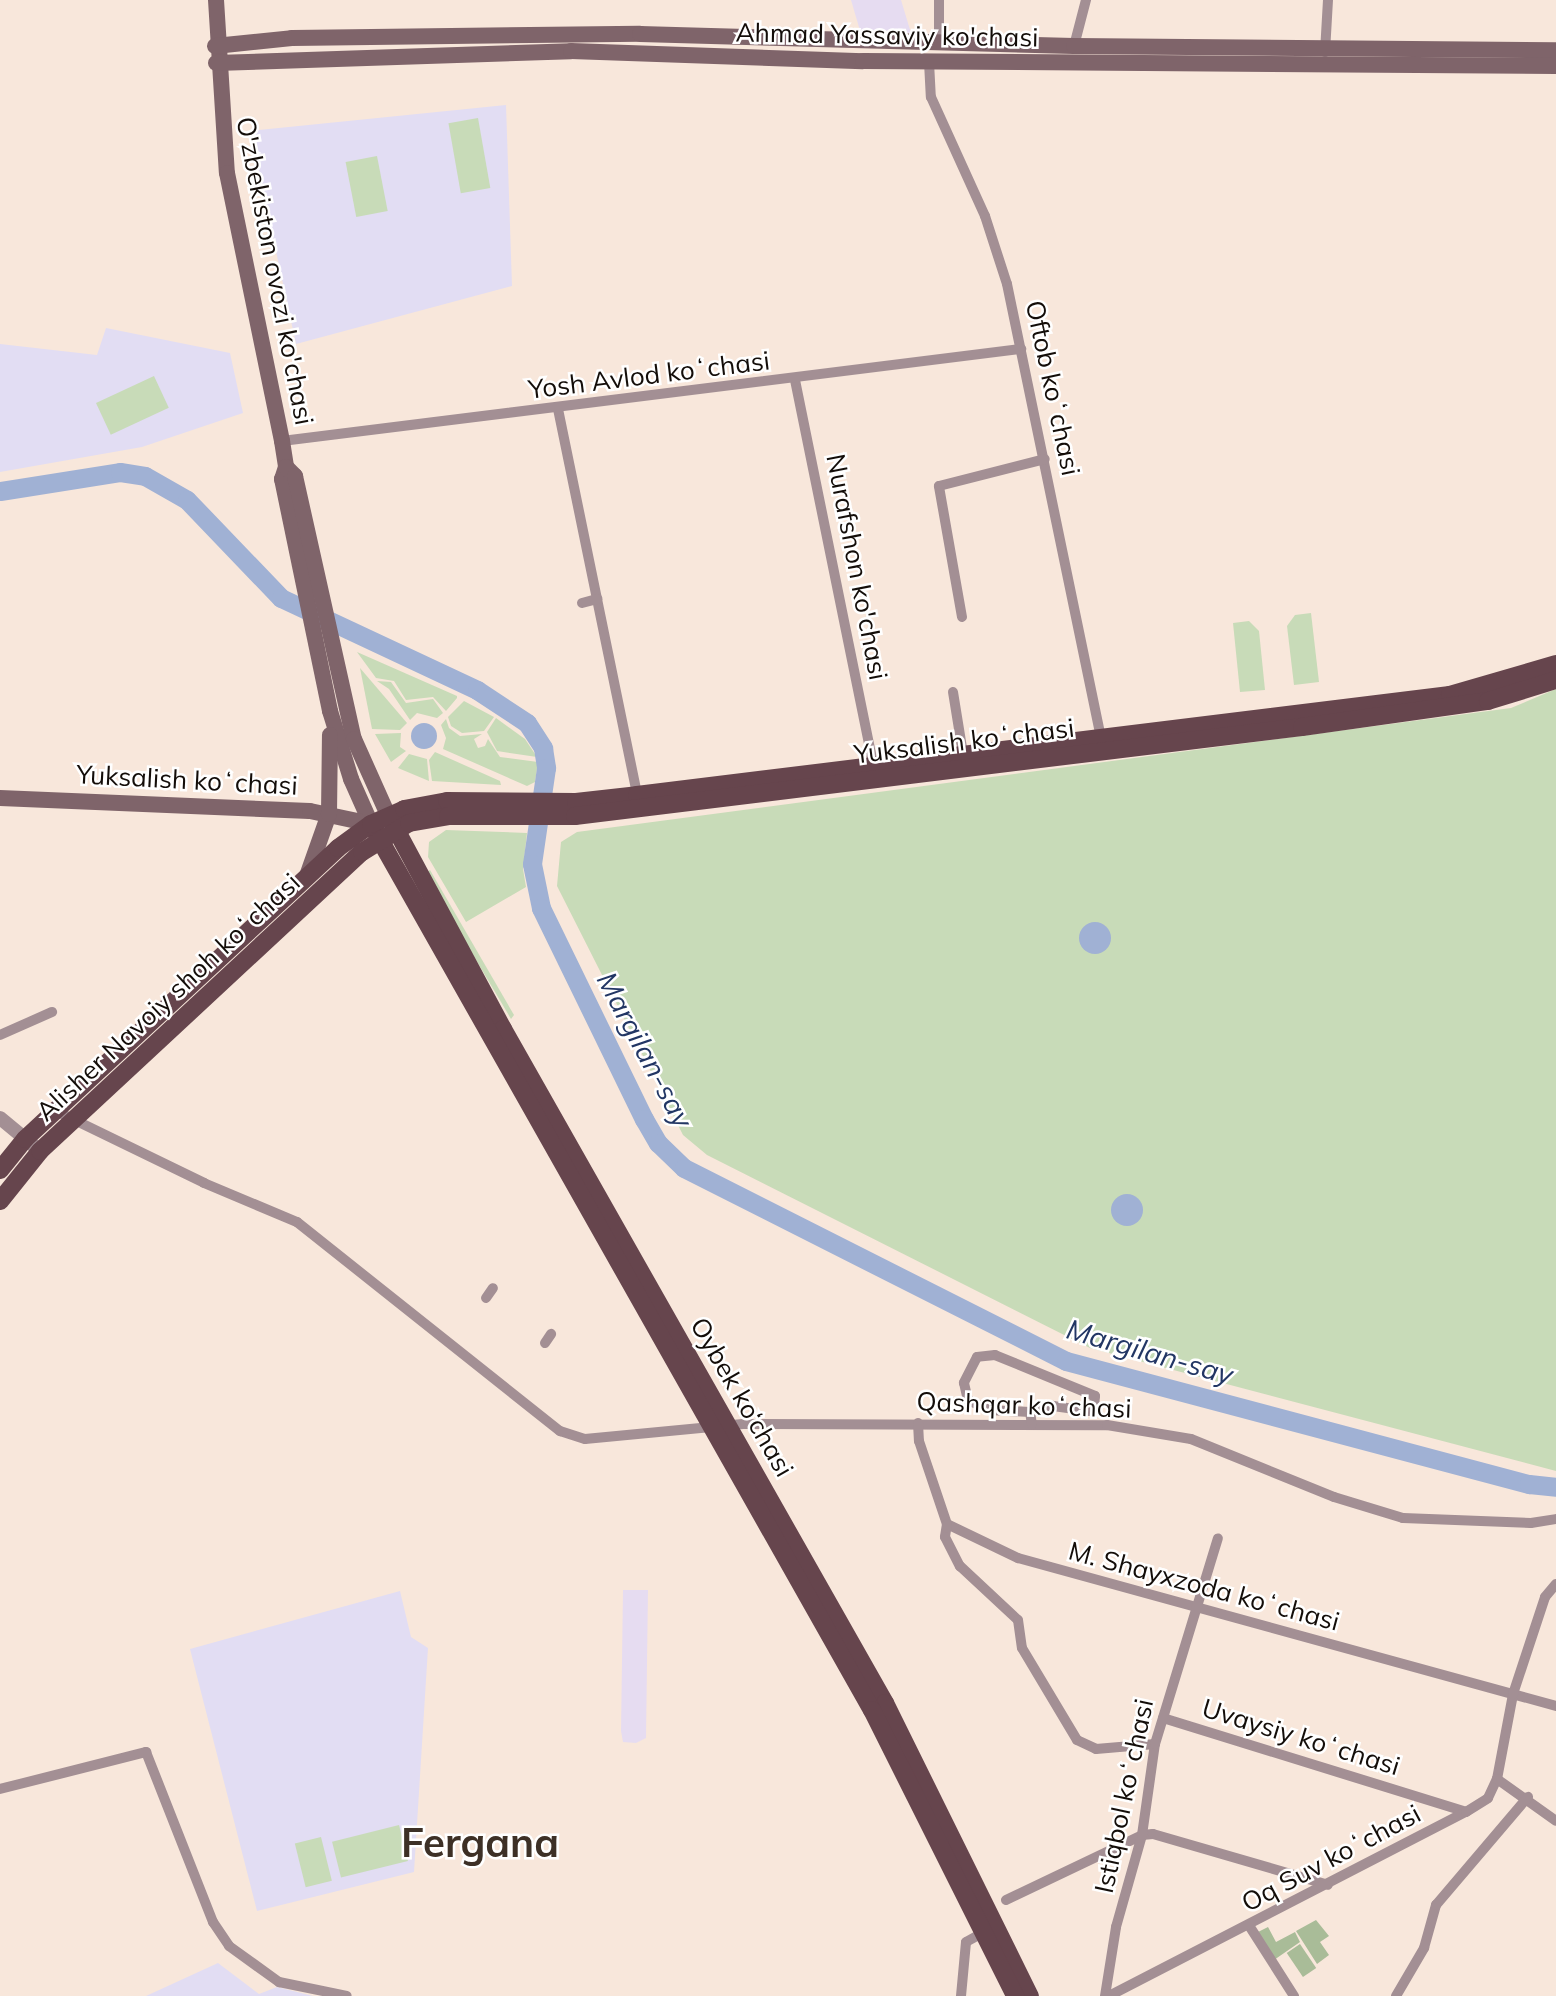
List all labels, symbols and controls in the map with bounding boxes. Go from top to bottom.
street label: Ahmad Yassaviy ko'chasi [735,17,1039,53]
street label: O'zbekiston ovozi ko'chasi [230,114,320,428]
street label: Oftob koʻchasi [1019,298,1087,478]
street label: Yosh Avlod koʻchasi [527,345,771,405]
street label: Nurafshon ko'chasi [820,451,894,683]
street label: Yuksalish koʻchasi [852,712,1076,770]
street label: Yuksalish koʻchasi [76,759,298,801]
street label: Alisher Navoiy shoh koʻchasi [30,867,306,1127]
water label: Margilan-say [590,966,700,1134]
street label: Oybek ko‘chasi [684,1312,800,1482]
water label: Margilan-say [1063,1312,1237,1392]
street label: Qashqar koʻchasi [916,1386,1132,1424]
street label: M. Shayxzoda koʻchasi [1065,1535,1343,1637]
street label: Uvaysiy koʻchasi [1198,1692,1404,1782]
street label: Istiqbol koʻchasi [1088,1696,1160,1896]
street label: Oq Suv koʻchasi [1236,1798,1426,1918]
district label: Fergana [401,1818,559,1866]

